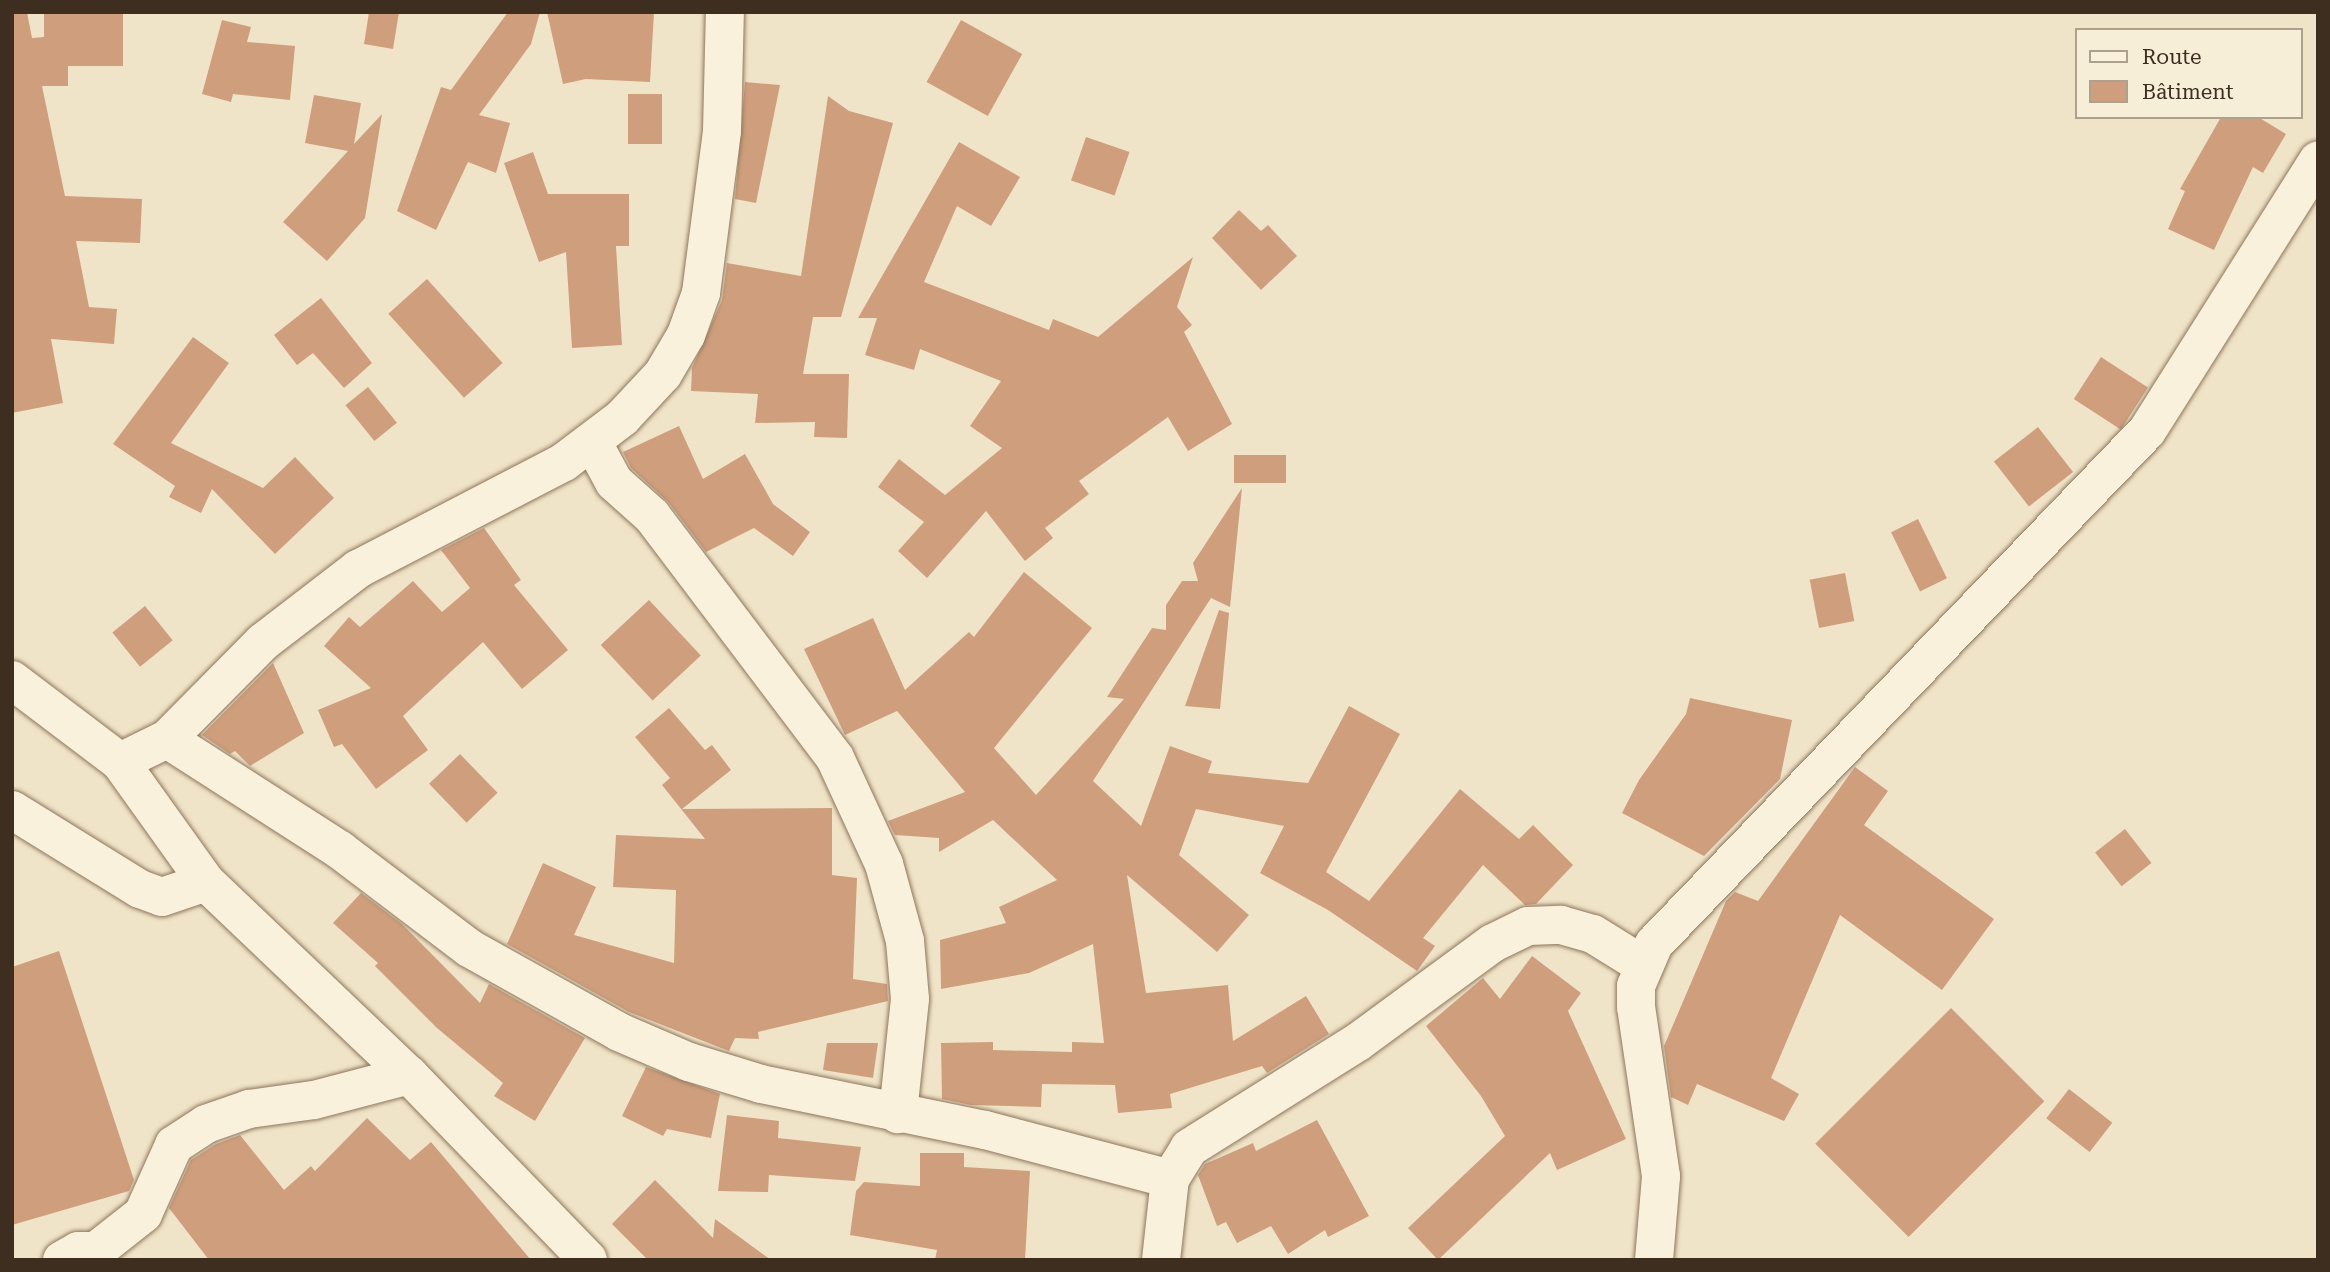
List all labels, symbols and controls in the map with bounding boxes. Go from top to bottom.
legend [2074,28,2302,119]
text: Route [2142,45,2201,69]
text: Bâtiment [2142,80,2234,104]

